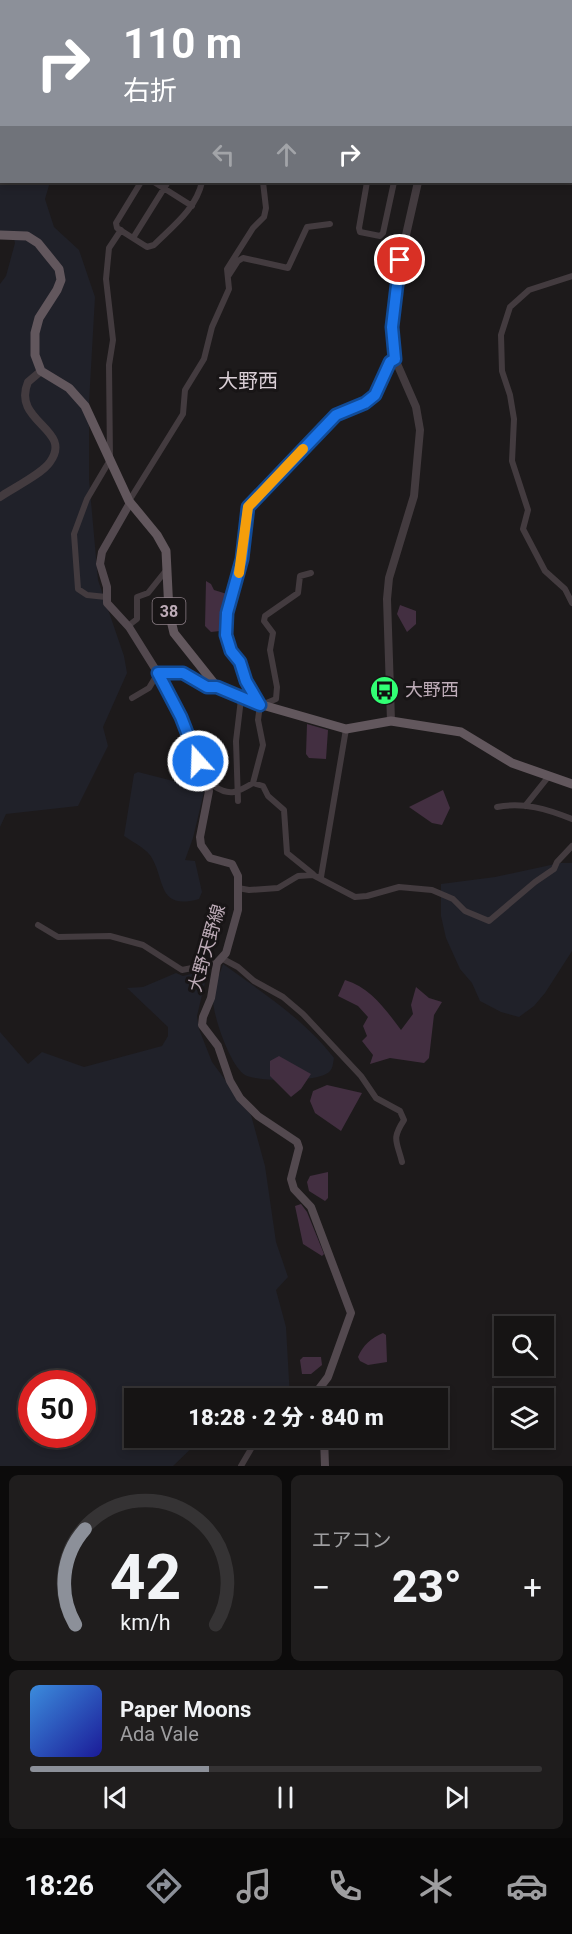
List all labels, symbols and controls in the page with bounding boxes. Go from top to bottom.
text: 110 m [123,19,242,68]
icon: right [24,24,102,102]
text: 右折 [123,75,177,107]
icon: left [207,138,240,171]
icon: ahead [270,138,303,171]
icon: right [333,138,366,171]
pin [374,234,425,285]
icon: arrive [383,243,416,276]
district label: 大野西 [218,369,278,393]
road number: 38 [152,598,186,624]
bus stop icon: 大野西 [368,674,400,706]
place label: 大野西 [405,679,459,700]
position arrow [166,729,230,793]
street label: 大野天野線 [184,902,229,994]
map controls [494,1316,554,1448]
button: search [494,1316,554,1376]
speed limit sign: 50 [18,1370,96,1448]
button: layers [494,1388,554,1448]
text: 18:28 · 2 分 · 840 m [188,1405,384,1430]
text: エアコン [312,1528,392,1552]
text: 42 [109,1541,181,1614]
text: 23° [392,1560,462,1613]
text: − [312,1568,330,1607]
text: + [523,1568,542,1607]
text: km/h [120,1610,170,1635]
text: Paper Moons [120,1697,251,1722]
text: Ada Vale [120,1722,199,1746]
icon: previous [99,1781,132,1814]
icon: pause [269,1781,302,1814]
icon: next [440,1781,473,1814]
icon: directions [143,1865,185,1907]
icon: music [233,1865,275,1907]
icon: phone [324,1865,366,1907]
icon: climate [415,1865,457,1907]
icon: car [506,1865,548,1907]
text: 18:26 [24,1870,94,1902]

